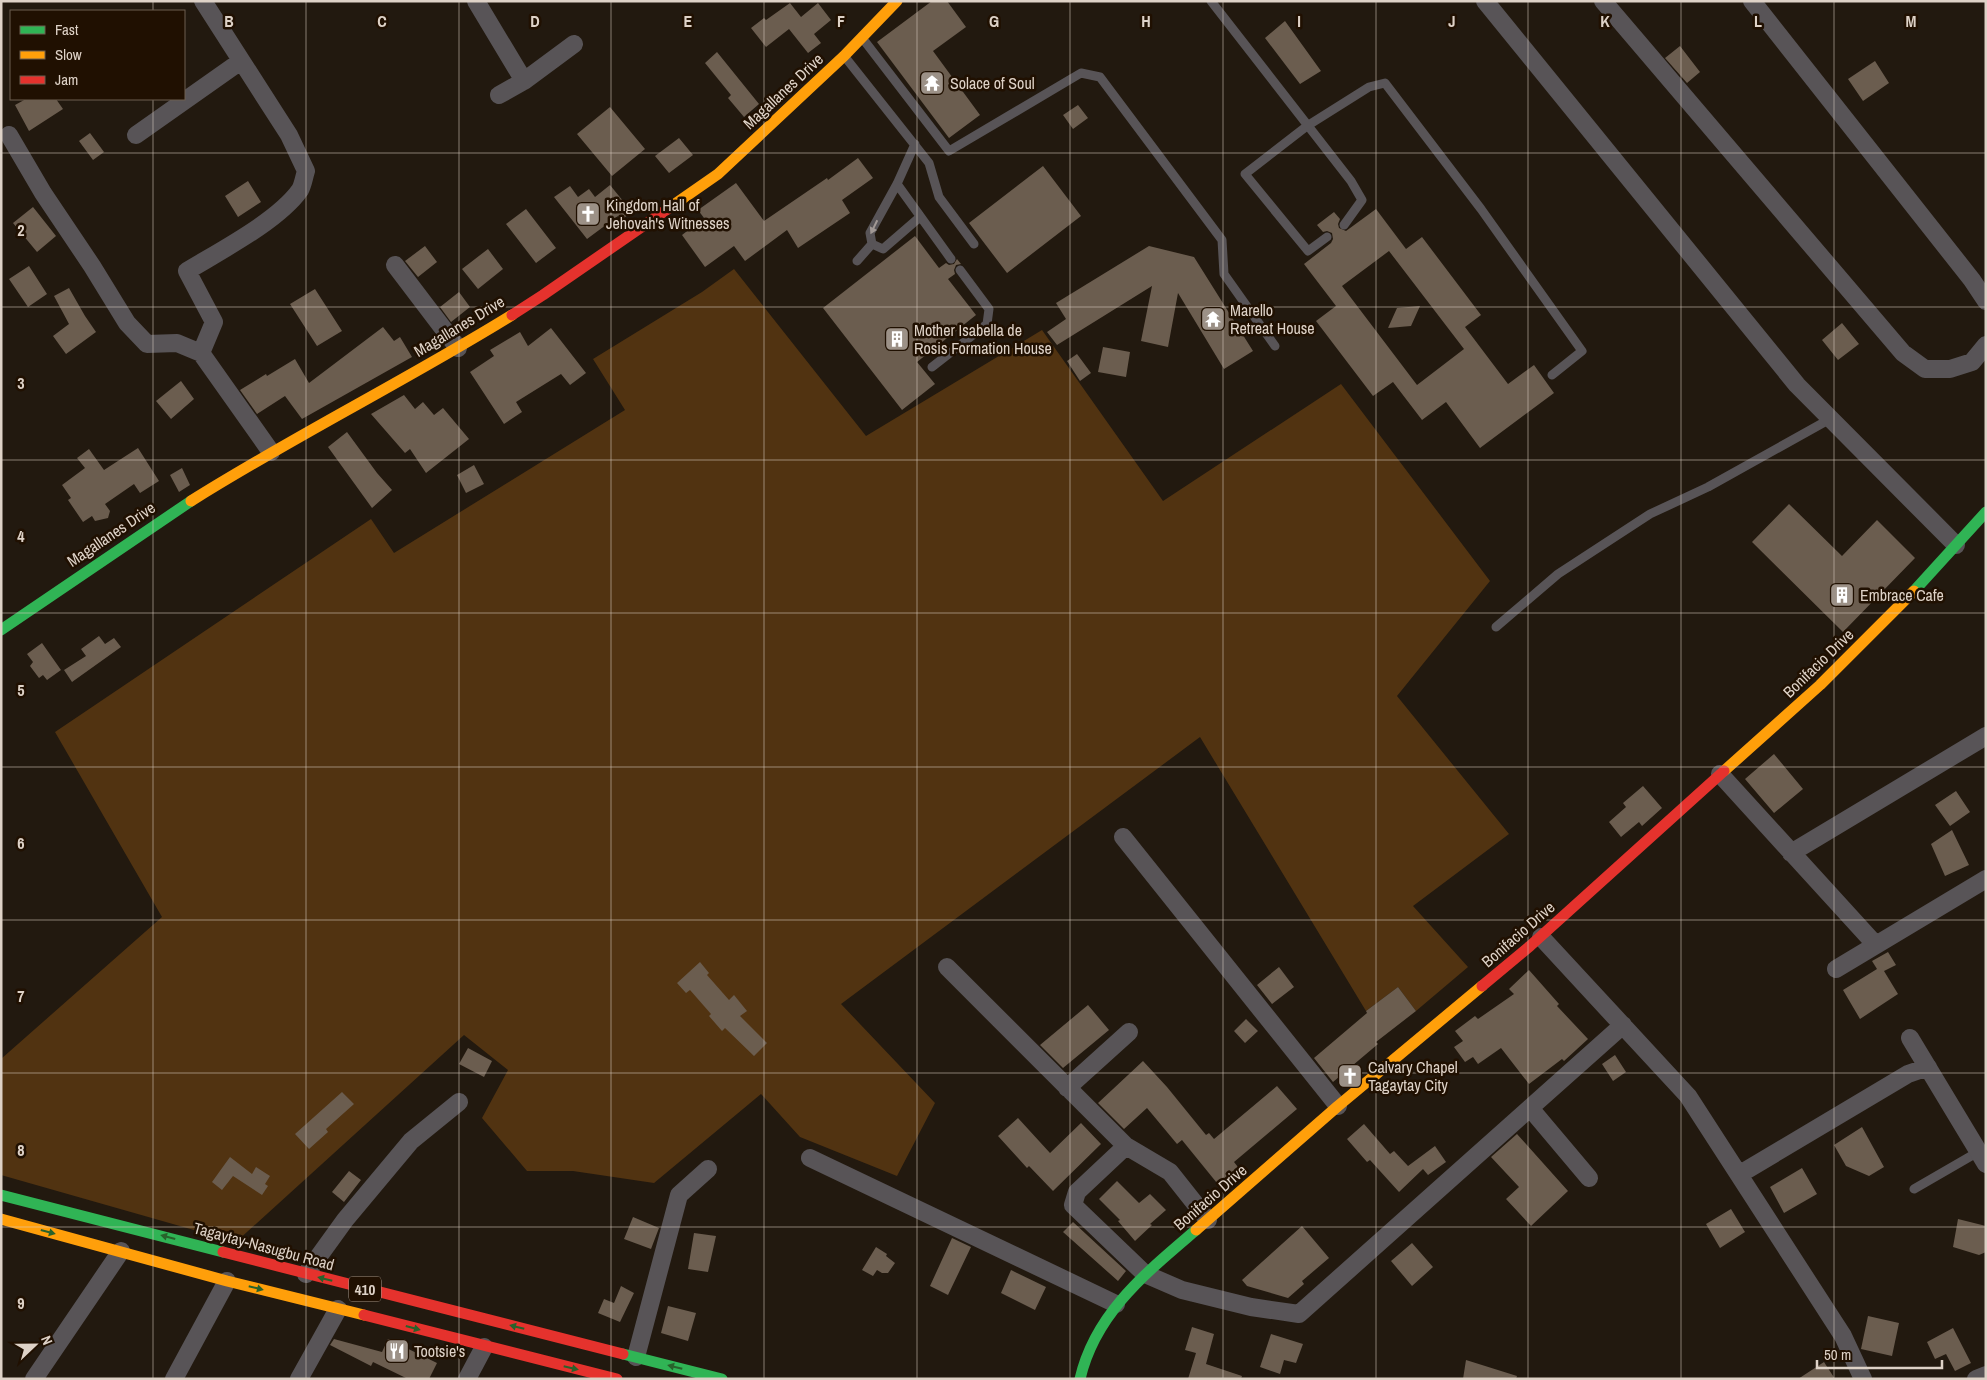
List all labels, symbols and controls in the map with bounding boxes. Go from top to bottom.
legend [10,10,185,100]
text: B [224,10,234,32]
text: C [377,10,387,32]
text: D [530,10,540,32]
text: E [684,10,693,32]
text: F [837,10,845,32]
text: G [989,10,999,32]
text: H [1141,10,1151,32]
text: I [1297,10,1301,32]
text: J [1448,10,1456,32]
text: K [1600,10,1610,32]
text: L [1754,10,1762,32]
text: M [1906,10,1917,32]
text: Fast [55,19,79,40]
text: Slow [55,44,82,65]
street label: Magallanes Drive [738,48,828,134]
text: Jam [55,69,78,90]
temple icon: Solace of Soul [919,70,945,96]
place label: Solace of Soul [950,72,1035,94]
place label: Kingdom Hall of Jehovah's Witnesses [606,194,730,234]
church icon: Kingdom Hall of Jehovah's Witnesses [575,201,601,227]
text: 2 [17,219,25,241]
one-way arrow [870,219,878,234]
street label: Magallanes Drive [410,290,508,362]
place label: Marello Retreat House [1230,299,1315,339]
temple icon: Marello Retreat House [1200,306,1226,332]
place label: Mother Isabella de Rosis Formation House [914,319,1052,359]
building icon: Mother Isabella de Rosis Formation House [884,326,910,352]
text: 3 [17,372,25,394]
street label: Magallanes Drive [63,496,159,572]
text: 4 [17,525,25,547]
building icon: Embrace Cafe [1829,582,1855,608]
place label: Embrace Cafe [1860,584,1944,606]
street label: Bonifacio Drive [1778,624,1858,702]
text: 5 [17,679,25,701]
text: 6 [17,832,25,854]
street label: Bonifacio Drive [1477,896,1559,972]
text: 7 [17,985,25,1007]
place label: Calvary Chapel Tagaytay City [1368,1056,1458,1096]
church icon: Calvary Chapel Tagaytay City [1337,1063,1363,1089]
text: 8 [17,1139,25,1161]
street label: Bonifacio Drive [1169,1159,1251,1235]
street label: Tagaytay-Nasugbu Road [191,1217,337,1275]
one-way arrow [41,1228,56,1236]
one-way arrow [161,1233,176,1241]
one-way arrow [318,1275,333,1283]
road number: 410 [349,1276,381,1302]
one-way arrow [248,1284,263,1292]
text: 9 [17,1292,25,1314]
north arrow [10,1320,60,1370]
one-way arrow [510,1322,525,1330]
one-way arrow [406,1325,421,1333]
text: N [37,1333,57,1347]
restaurant icon: Tootsie's [384,1338,410,1364]
scale bar [1817,1338,1942,1370]
place label: Tootsie's [414,1340,465,1362]
text: 50 m [1824,1344,1851,1365]
one-way arrow [667,1363,682,1371]
one-way arrow [563,1364,578,1372]

